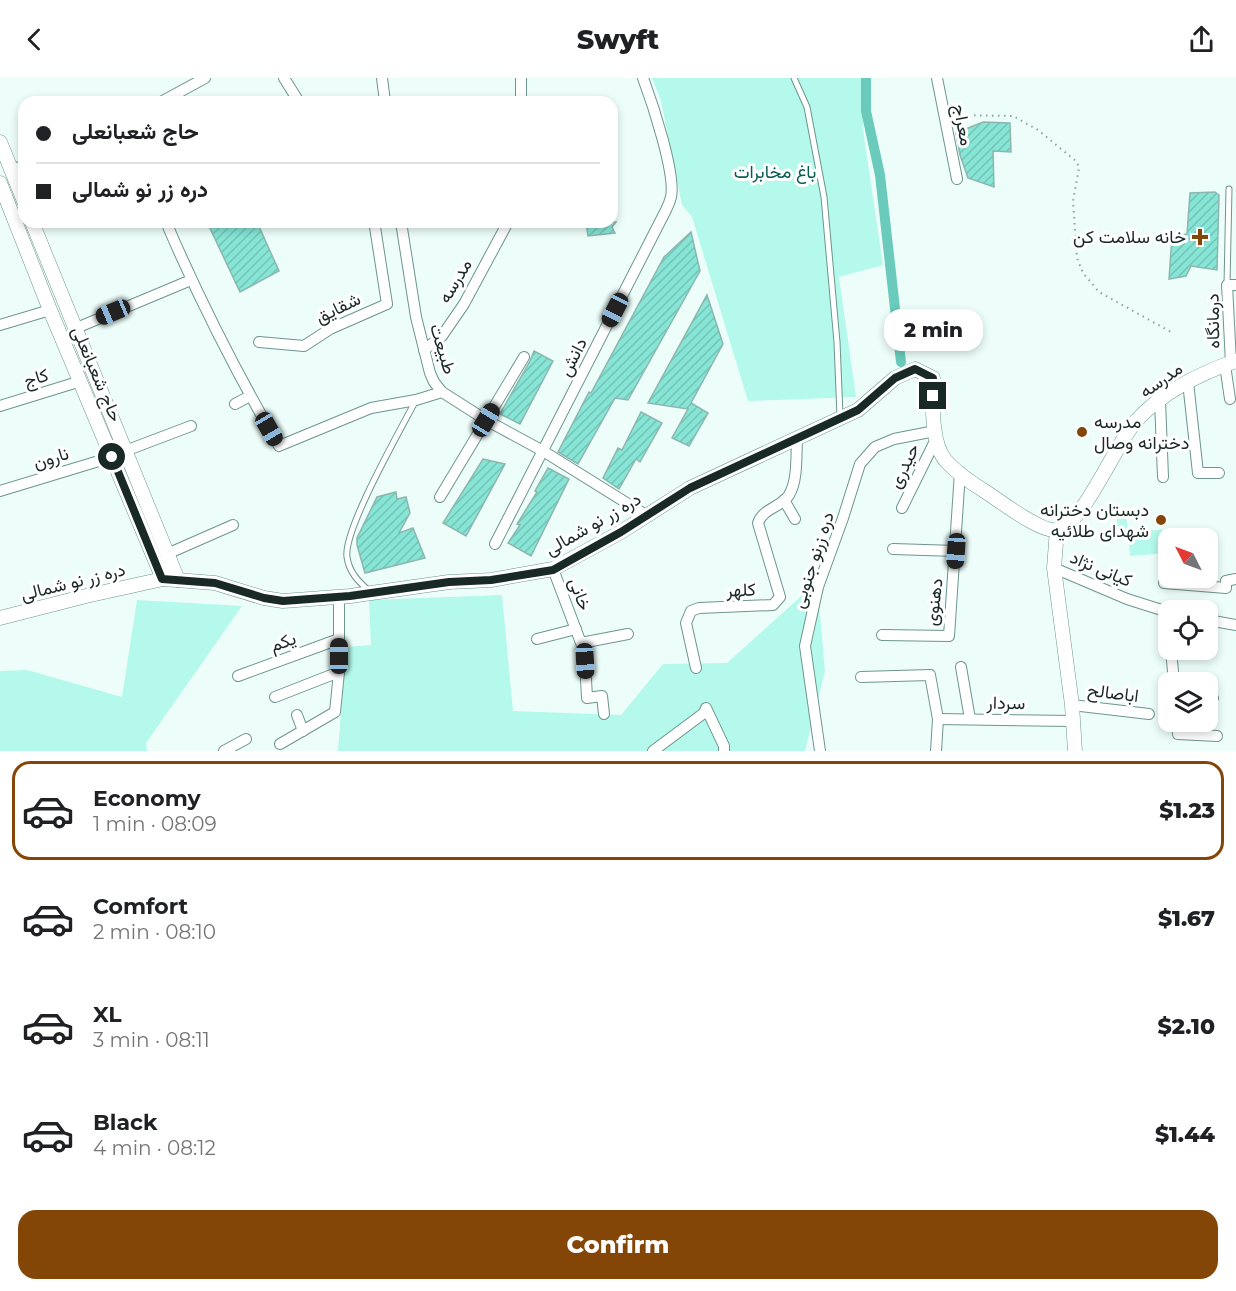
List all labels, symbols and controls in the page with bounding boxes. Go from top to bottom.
icon: back [18,23,51,56]
text: Swyft [577,23,659,56]
icon: share [1185,23,1218,56]
street label: معراج [947,102,978,148]
text: حاج شعبانعلی [72,118,199,145]
park label: باغ مخابرات [734,161,816,184]
text: دره زر نو شمالی [72,176,208,203]
place label: خانه سلامت کن [1073,226,1186,248]
marker: خانه سلامت کن [1191,228,1209,246]
street label: مدرسه [433,255,477,307]
street label: شقایق [312,288,364,328]
car [599,290,631,330]
street label: درمانگاه [1202,293,1224,349]
car [93,297,133,327]
callout: 2 min [884,309,982,351]
text: 2 min [904,318,963,342]
street label: طبیعت [425,321,461,377]
street label: حاج شعبانعلی [66,323,127,426]
street label: دانش [554,334,592,380]
street label: مدرسه [1135,357,1187,403]
street label: کاج [21,364,51,393]
route end [919,382,946,409]
car [469,400,503,440]
car [252,409,286,449]
place label: مدرسه دخترانه وصال [1094,411,1189,454]
marker: مدرسه دخترانه وصال [1075,425,1089,439]
street label: حیدری [884,440,924,492]
street label: نارون [31,442,71,474]
route start [98,443,125,470]
street label: دره زر نو شمالی [541,488,645,560]
place label: دبستان دخترانه شهدای طلائیه [1040,499,1149,542]
street label: دره زرنو جنوبی [787,509,839,611]
marker: دبستان دخترانه شهدای طلائیه [1154,513,1168,527]
north arrow [1158,528,1218,588]
map controls [1158,528,1218,732]
car [946,532,966,570]
street label: کیانی نژاد [1067,546,1135,592]
street label: دره زر نو شمالی [18,558,128,606]
street label: خانی [564,574,596,614]
street label: دهنوی [920,577,948,627]
street label: کلهر [725,578,756,602]
button: locate [1158,600,1218,660]
street label: یکم [267,627,299,658]
car [330,638,348,674]
car [575,643,595,679]
button: layers [1158,672,1218,732]
street label: اباصالح [1086,679,1140,708]
street label: سردار [985,692,1026,714]
icon: car [21,784,75,838]
text: Economy [93,785,201,812]
text: $1.23 [1159,797,1215,824]
text: 1 min · 08:09 [93,812,217,836]
icon: car [21,892,75,946]
text: Comfort [93,893,188,920]
text: $1.67 [1158,905,1215,932]
text: 2 min · 08:10 [93,920,216,944]
icon: car [21,1000,75,1054]
text: XL [93,1001,122,1028]
text: $2.10 [1158,1013,1215,1040]
text: 3 min · 08:11 [93,1028,210,1052]
icon: car [21,1108,75,1162]
text: Black [93,1109,157,1136]
text: $1.44 [1155,1121,1215,1148]
text: 4 min · 08:12 [93,1136,216,1160]
button: Confirm [18,1210,1218,1279]

